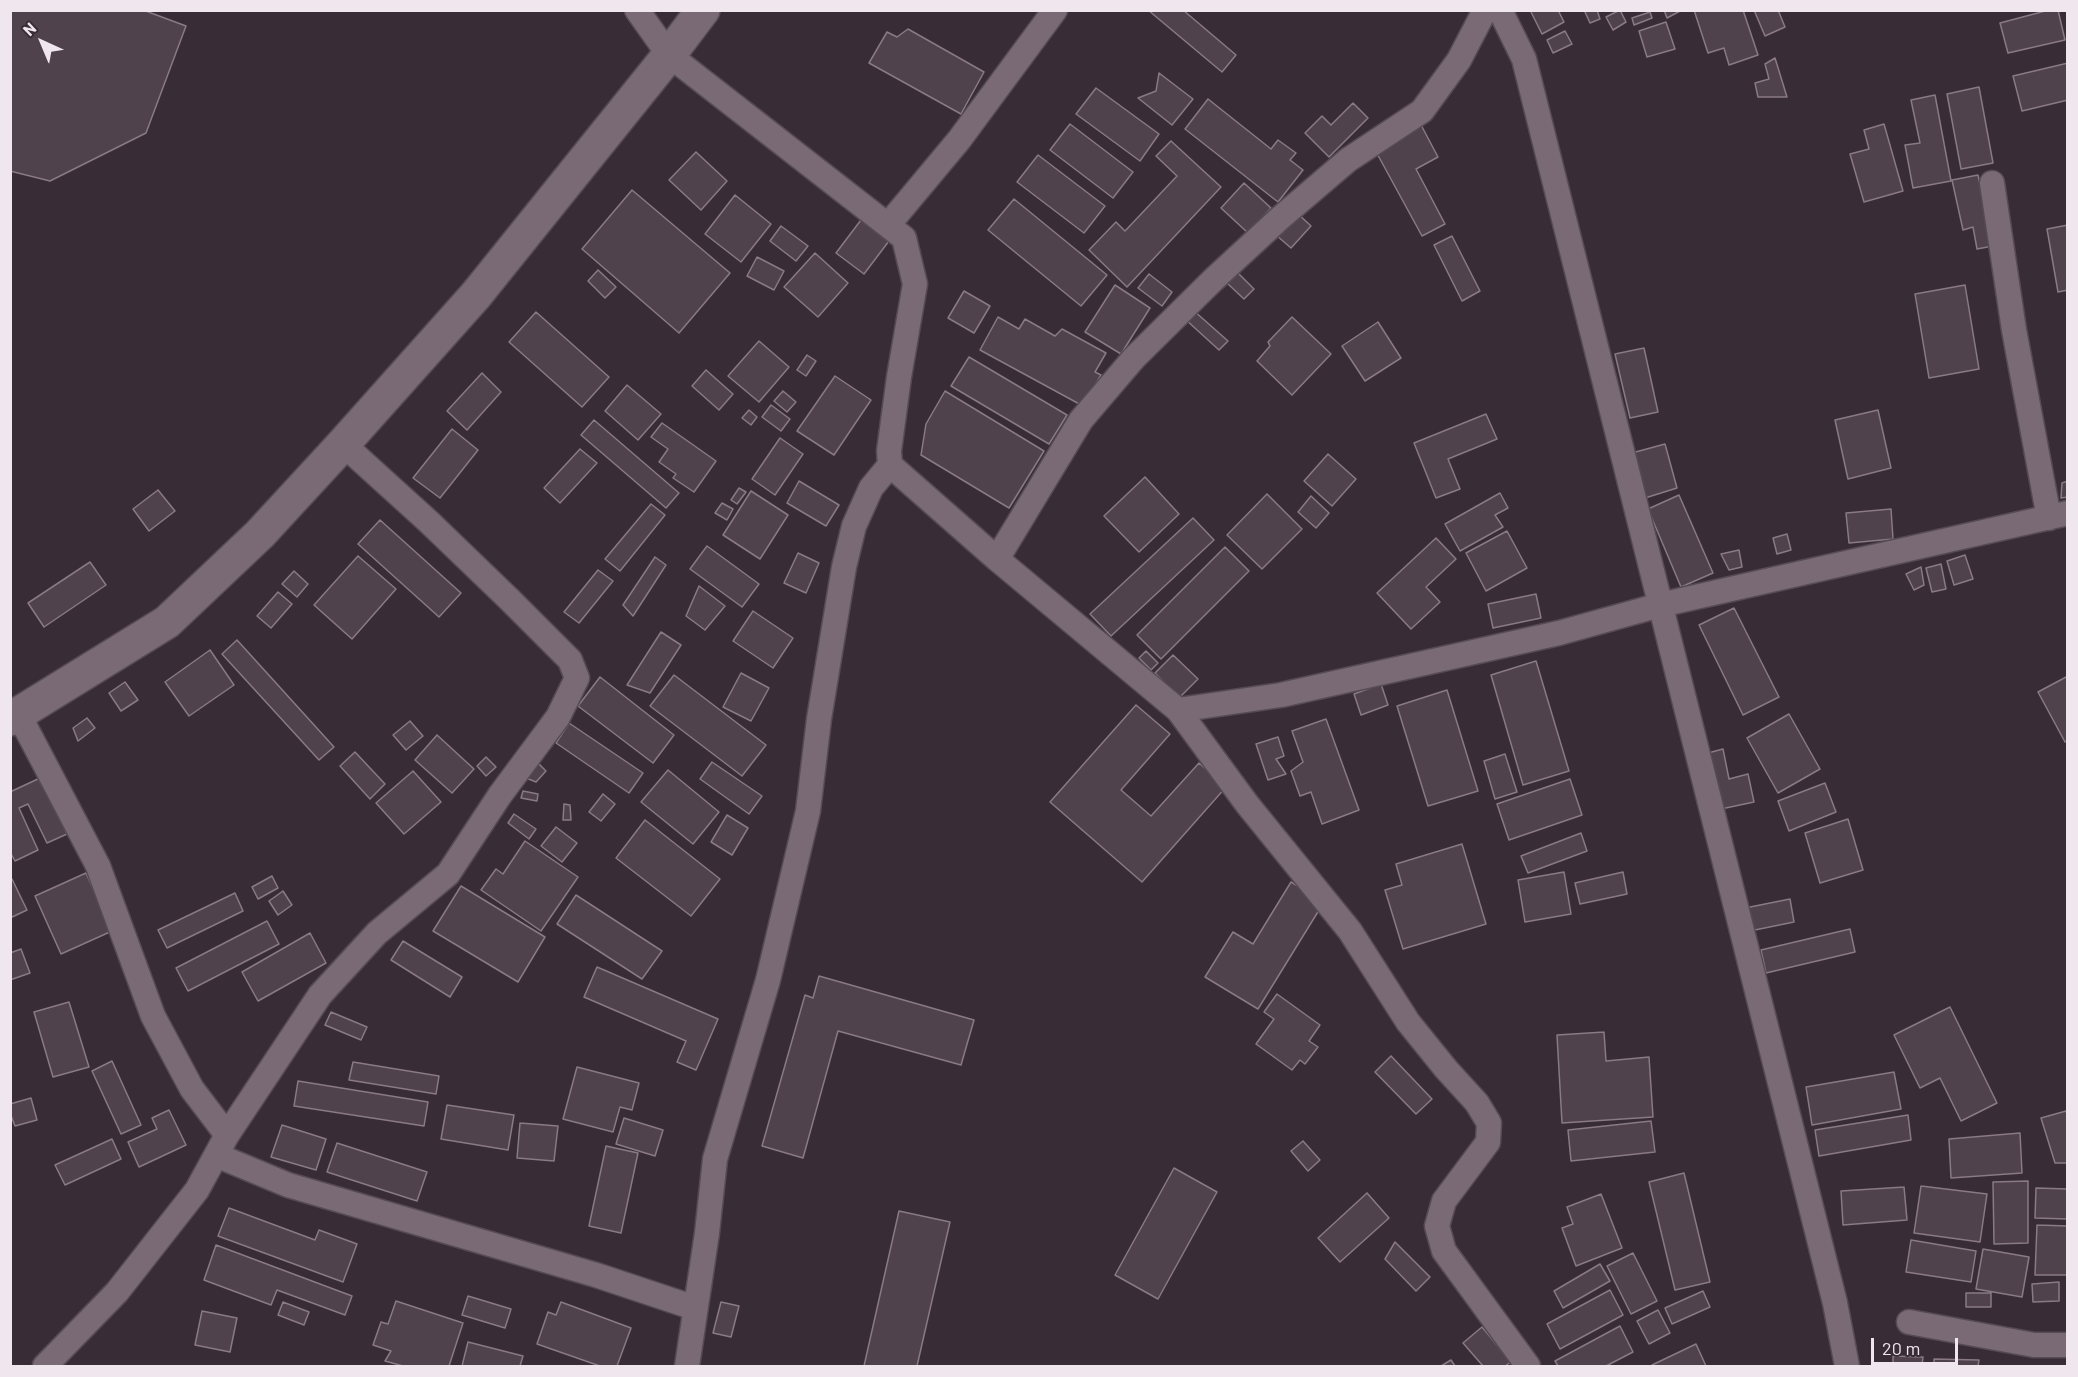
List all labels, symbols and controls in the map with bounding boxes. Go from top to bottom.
north arrow [12,12,72,72]
text: N [19,18,40,39]
scale bar [1874,1326,1961,1364]
text: 20 m [1882,1337,1920,1359]

